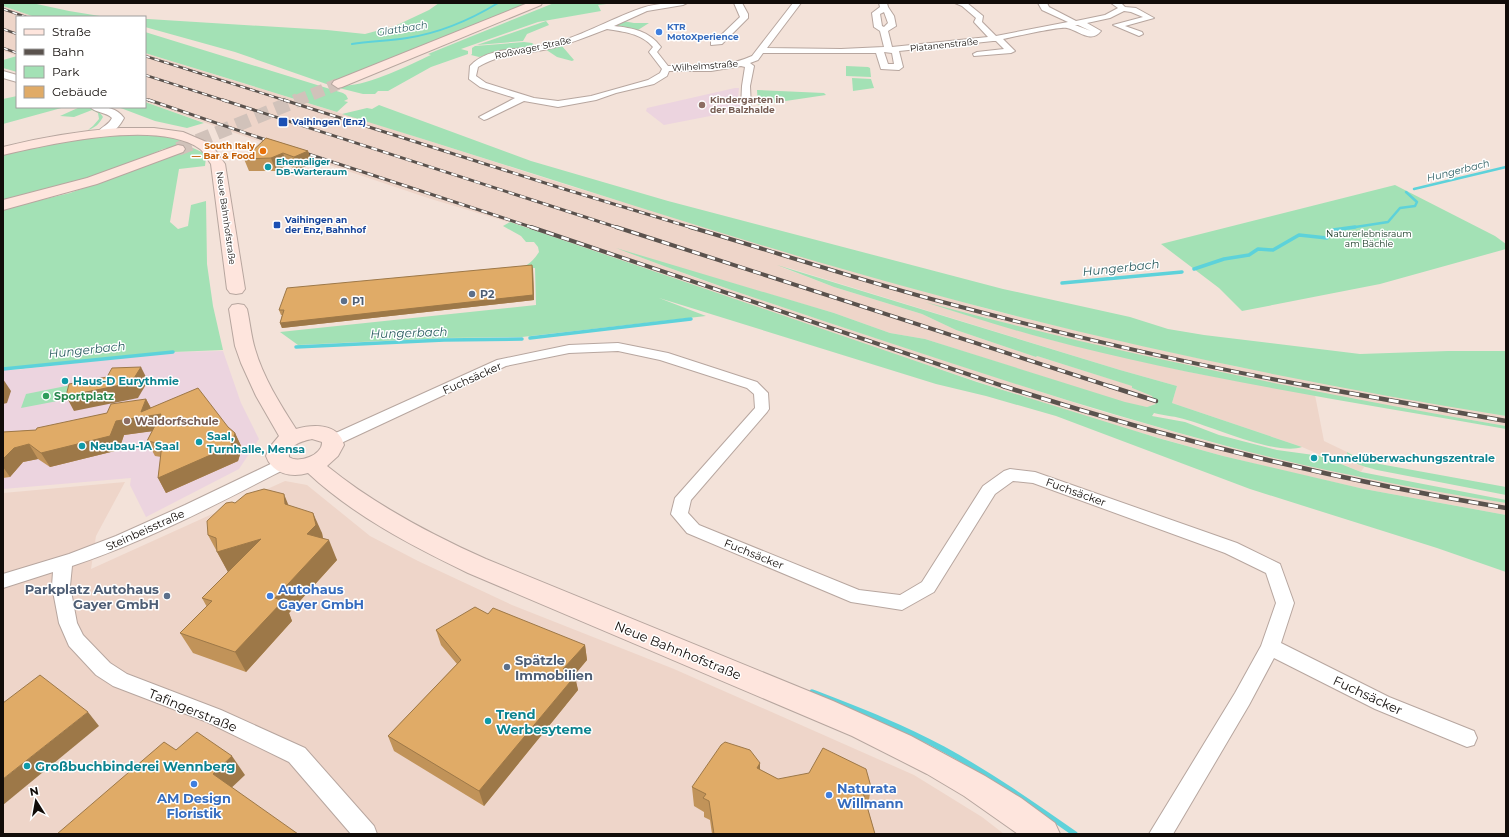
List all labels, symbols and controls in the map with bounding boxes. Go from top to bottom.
legend [16,16,146,108]
water label: Glattbach [376,18,429,39]
place label: KTR MotoXperience [667,21,739,42]
text: Straße [52,24,91,39]
marker: KTR MotoXperience [654,27,664,37]
street label: Roßwager Straße [494,34,573,61]
street label: Platanenstraße [909,35,979,54]
text: Bahn [52,44,84,59]
street label: Wilhelmstraße [672,58,739,73]
text: Park [52,64,80,79]
text: Gebäude [52,84,107,99]
place label: Kindergarten in der Balzhalde [710,94,784,115]
marker: Kindergarten in der Balzhalde [697,100,707,110]
marker: Vaihingen (Enz) [277,116,289,128]
place label: Vaihingen (Enz) [291,116,366,127]
place label: South Italy — Bar & Food [192,140,256,161]
marker: South Italy — Bar & Food [258,146,268,156]
place label: Ehemaliger DB-Warteraum [276,156,347,177]
water label: Hungerbach [1425,156,1491,185]
marker: Ehemaliger DB-Warteraum [263,162,273,172]
street label: Neue Bahnhofstraße [215,171,239,266]
place label: Vaihingen an der Enz, Bahnhof [284,214,366,235]
marker: Vaihingen an der Enz, Bahnhof [272,220,282,230]
park label: Naturerlebnisraum am Bächle [1326,228,1412,249]
water label: Hungerbach [1082,256,1160,279]
place label: P2 [480,287,495,301]
marker: P2 [467,289,477,299]
place label: P1 [352,294,364,308]
marker: P1 [339,296,349,306]
water label: Hungerbach [370,324,448,341]
water label: Hungerbach [48,338,126,361]
street label: Fuchsäcker [440,359,504,397]
place label: Haus-D Eurythmie [73,374,179,388]
marker: Haus-D Eurythmie [60,376,70,386]
place label: Sportplatz [54,389,114,403]
marker: Sportplatz [41,391,51,401]
place label: Waldorfschule [135,414,219,428]
marker: Waldorfschule [122,416,132,426]
place label: Saal, Turnhalle, Mensa [207,429,305,456]
marker: Saal, Turnhalle, Mensa [194,437,204,447]
place label: Neubau-1A Saal [90,439,179,453]
marker: Neubau-1A Saal [77,441,87,451]
place label: Tunnelüberwachungszentrale [1322,451,1495,465]
marker: Tunnelüberwachungszentrale [1309,453,1319,463]
street label: Fuchsäcker [1044,475,1108,509]
street label: Steinbeisstraße [103,506,187,554]
street label: Fuchsäcker [722,536,786,572]
place label: Parkplatz Autohaus Gayer GmbH [25,581,159,612]
place label: Autohaus Gayer GmbH [277,581,364,612]
marker: Parkplatz Autohaus Gayer GmbH [162,591,172,601]
marker: Autohaus Gayer GmbH [265,591,275,601]
street label: Neue Bahnhofstraße [612,617,744,683]
place label: Spätzle Immobilien [515,652,593,683]
marker: Spätzle Immobilien [502,662,512,672]
street label: Fuchsäcker [1331,672,1405,718]
street label: Tafingerstraße [146,685,240,735]
place label: Trend Werbesyteme [496,706,592,737]
marker: Trend Werbesyteme [483,716,493,726]
place label: Großbuchbinderei Wennberg [35,758,235,774]
marker: Großbuchbinderei Wennberg [22,761,32,771]
marker: AM Design Floristik [189,779,199,789]
place label: Naturata Willmann [837,780,903,811]
north arrow [16,781,56,821]
text: N [28,783,40,799]
place label: AM Design Floristik [156,790,231,821]
marker: Naturata Willmann [824,790,834,800]

